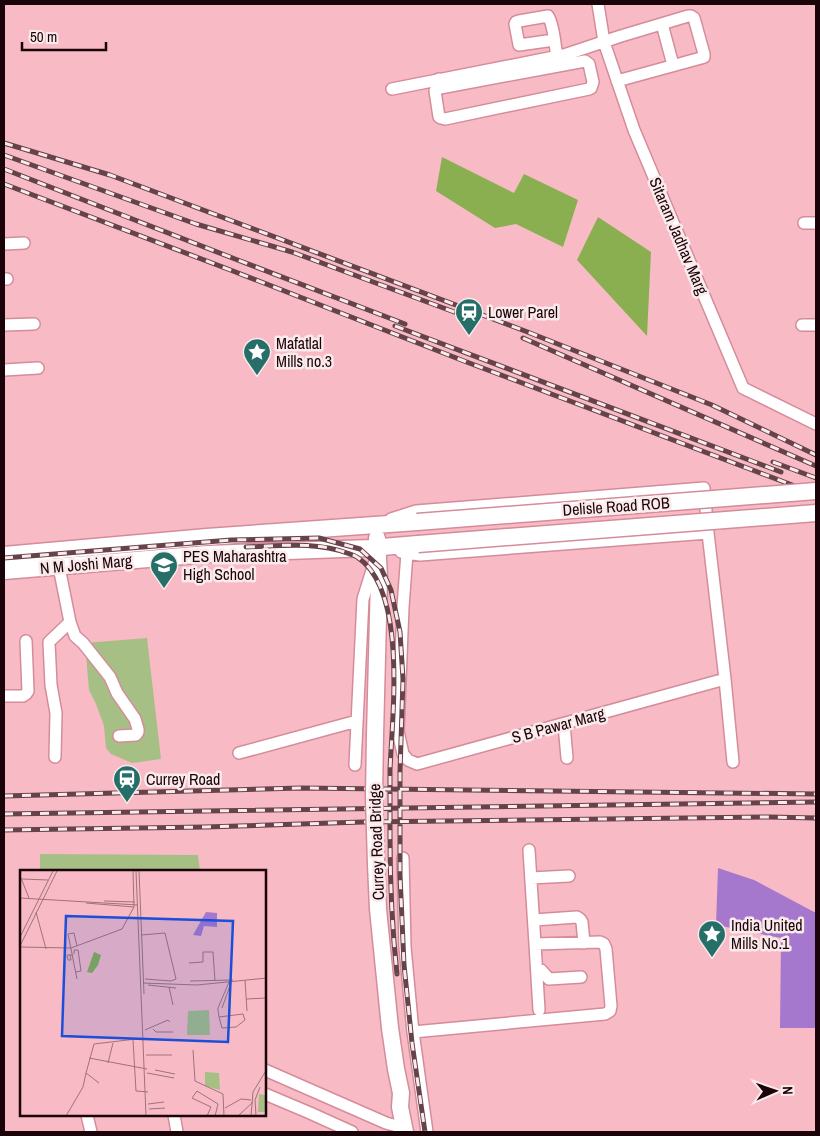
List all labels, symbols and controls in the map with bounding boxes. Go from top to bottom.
scale bar [22,20,106,52]
text: 50 m [30,26,57,47]
street label: Sitaram Jadhav Marg [644,174,714,299]
station icon: Lower Parel [454,297,484,336]
place label: Lower Parel [488,301,558,323]
place label: Mafatlal Mills no.3 [276,332,332,372]
place icon: Mafatlal Mills no.3 [242,337,272,376]
street label: Delisle Road ROB [562,491,670,521]
place label: PES Maharashtra High School [183,545,287,585]
street label: N M Joshi Marg [39,549,134,579]
school or university icon: PES Maharashtra High School [149,550,179,589]
street label: S B Pawar Marg [509,702,608,748]
station icon: Currey Road [112,764,142,803]
place label: Currey Road [146,768,220,790]
street label: Currey Road Bridge [363,783,389,901]
inset map [20,870,266,1116]
place label: India United Mills No.1 [731,914,803,954]
place icon: India United Mills No.1 [697,919,727,958]
north arrow [750,1066,800,1116]
text: N [779,1086,797,1095]

